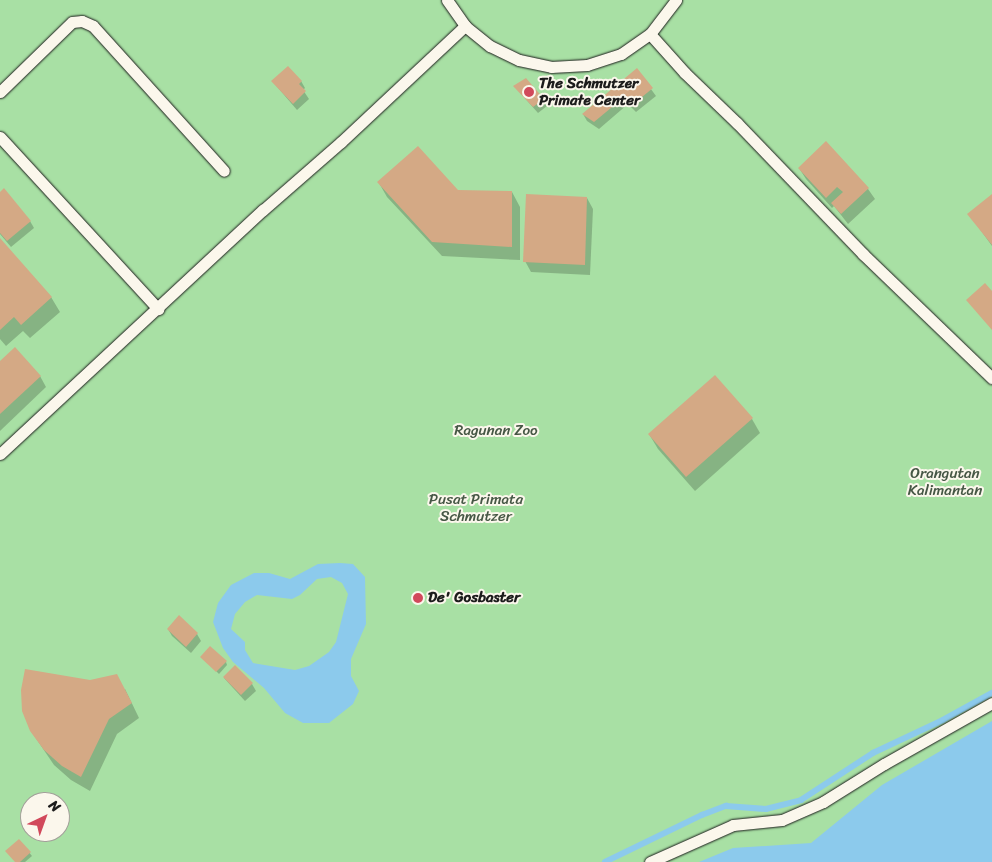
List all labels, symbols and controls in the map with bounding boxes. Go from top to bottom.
place label: The Schmutzer Primate Center [539,74,640,109]
marker: The Schmutzer Primate Center [523,86,535,98]
park label: Ragunan Zoo [454,422,538,440]
park label: Orangutan Kalimantan [908,464,982,499]
park label: Pusat Primata Schmutzer [429,490,523,525]
place label: De' Gosbaster [428,589,520,607]
marker: De' Gosbaster [412,592,424,604]
north arrow [20,792,70,842]
text: N [43,794,67,819]

